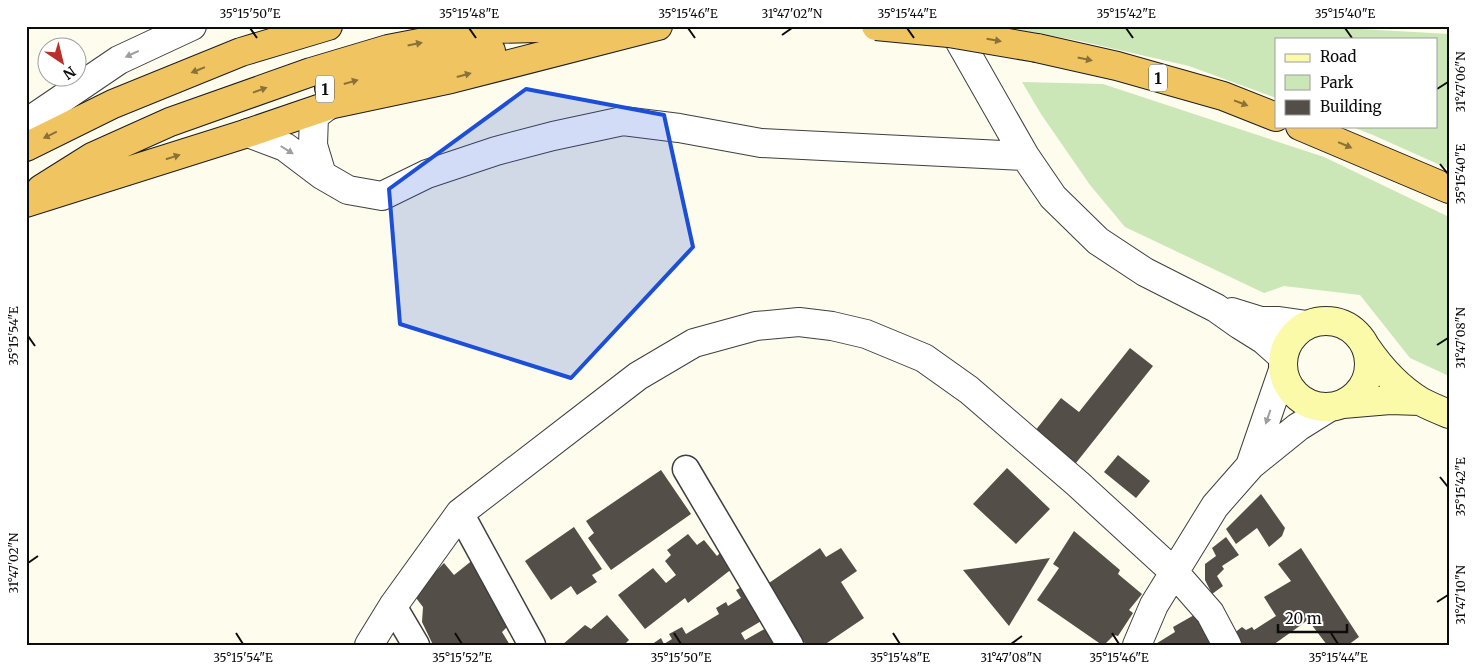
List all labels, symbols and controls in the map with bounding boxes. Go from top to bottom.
text: 35°15'50"E [220,6,281,21]
text: 35°15'48"E [439,6,499,21]
text: 35°15'46"E [658,6,718,21]
text: 31°47'02"N [762,6,823,21]
text: 35°15'44"E [877,6,937,21]
text: 35°15'42"E [1096,6,1156,21]
text: 35°15'40"E [1315,6,1376,21]
one-way arrow [986,37,1002,45]
north arrow [38,38,88,88]
legend [1275,38,1438,128]
one-way arrow [408,39,424,47]
text: Road [1320,47,1356,66]
one-way arrow [125,50,139,58]
text: 31°47'06"N [1453,51,1468,112]
one-way arrow [1077,55,1092,63]
text: N [60,62,79,83]
road number: 1 [1149,64,1167,92]
one-way arrow [191,66,206,74]
one-way arrow [456,71,471,79]
text: Park [1320,73,1354,92]
road number: 1 [316,76,334,102]
one-way arrow [343,77,358,85]
one-way arrow [253,86,268,94]
text: Building [1320,97,1382,116]
one-way arrow [1234,99,1249,107]
one-way arrow [43,131,57,139]
one-way arrow [1338,141,1352,149]
text: 35°15'40"E [1453,143,1468,204]
one-way arrow [281,145,294,154]
one-way arrow [166,153,181,161]
text: 35°15'54"E [6,306,21,366]
text: 31°47'08"N [1453,307,1468,369]
one-way arrow [1264,409,1271,424]
text: 35°15'42"E [1453,457,1468,517]
text: 31°47'02"N [6,532,21,593]
text: 31°47'10"N [1453,565,1468,625]
scale bar [1278,601,1346,633]
text: 20 m [1285,609,1322,628]
text: 35°15'54"E [213,650,273,665]
text: 35°15'52"E [432,650,492,665]
text: 35°15'50"E [651,650,712,665]
text: 35°15'48"E [870,650,930,665]
text: 31°47'08"N [980,650,1042,665]
text: 35°15'46"E [1089,650,1149,665]
text: 35°15'44"E [1308,650,1368,665]

